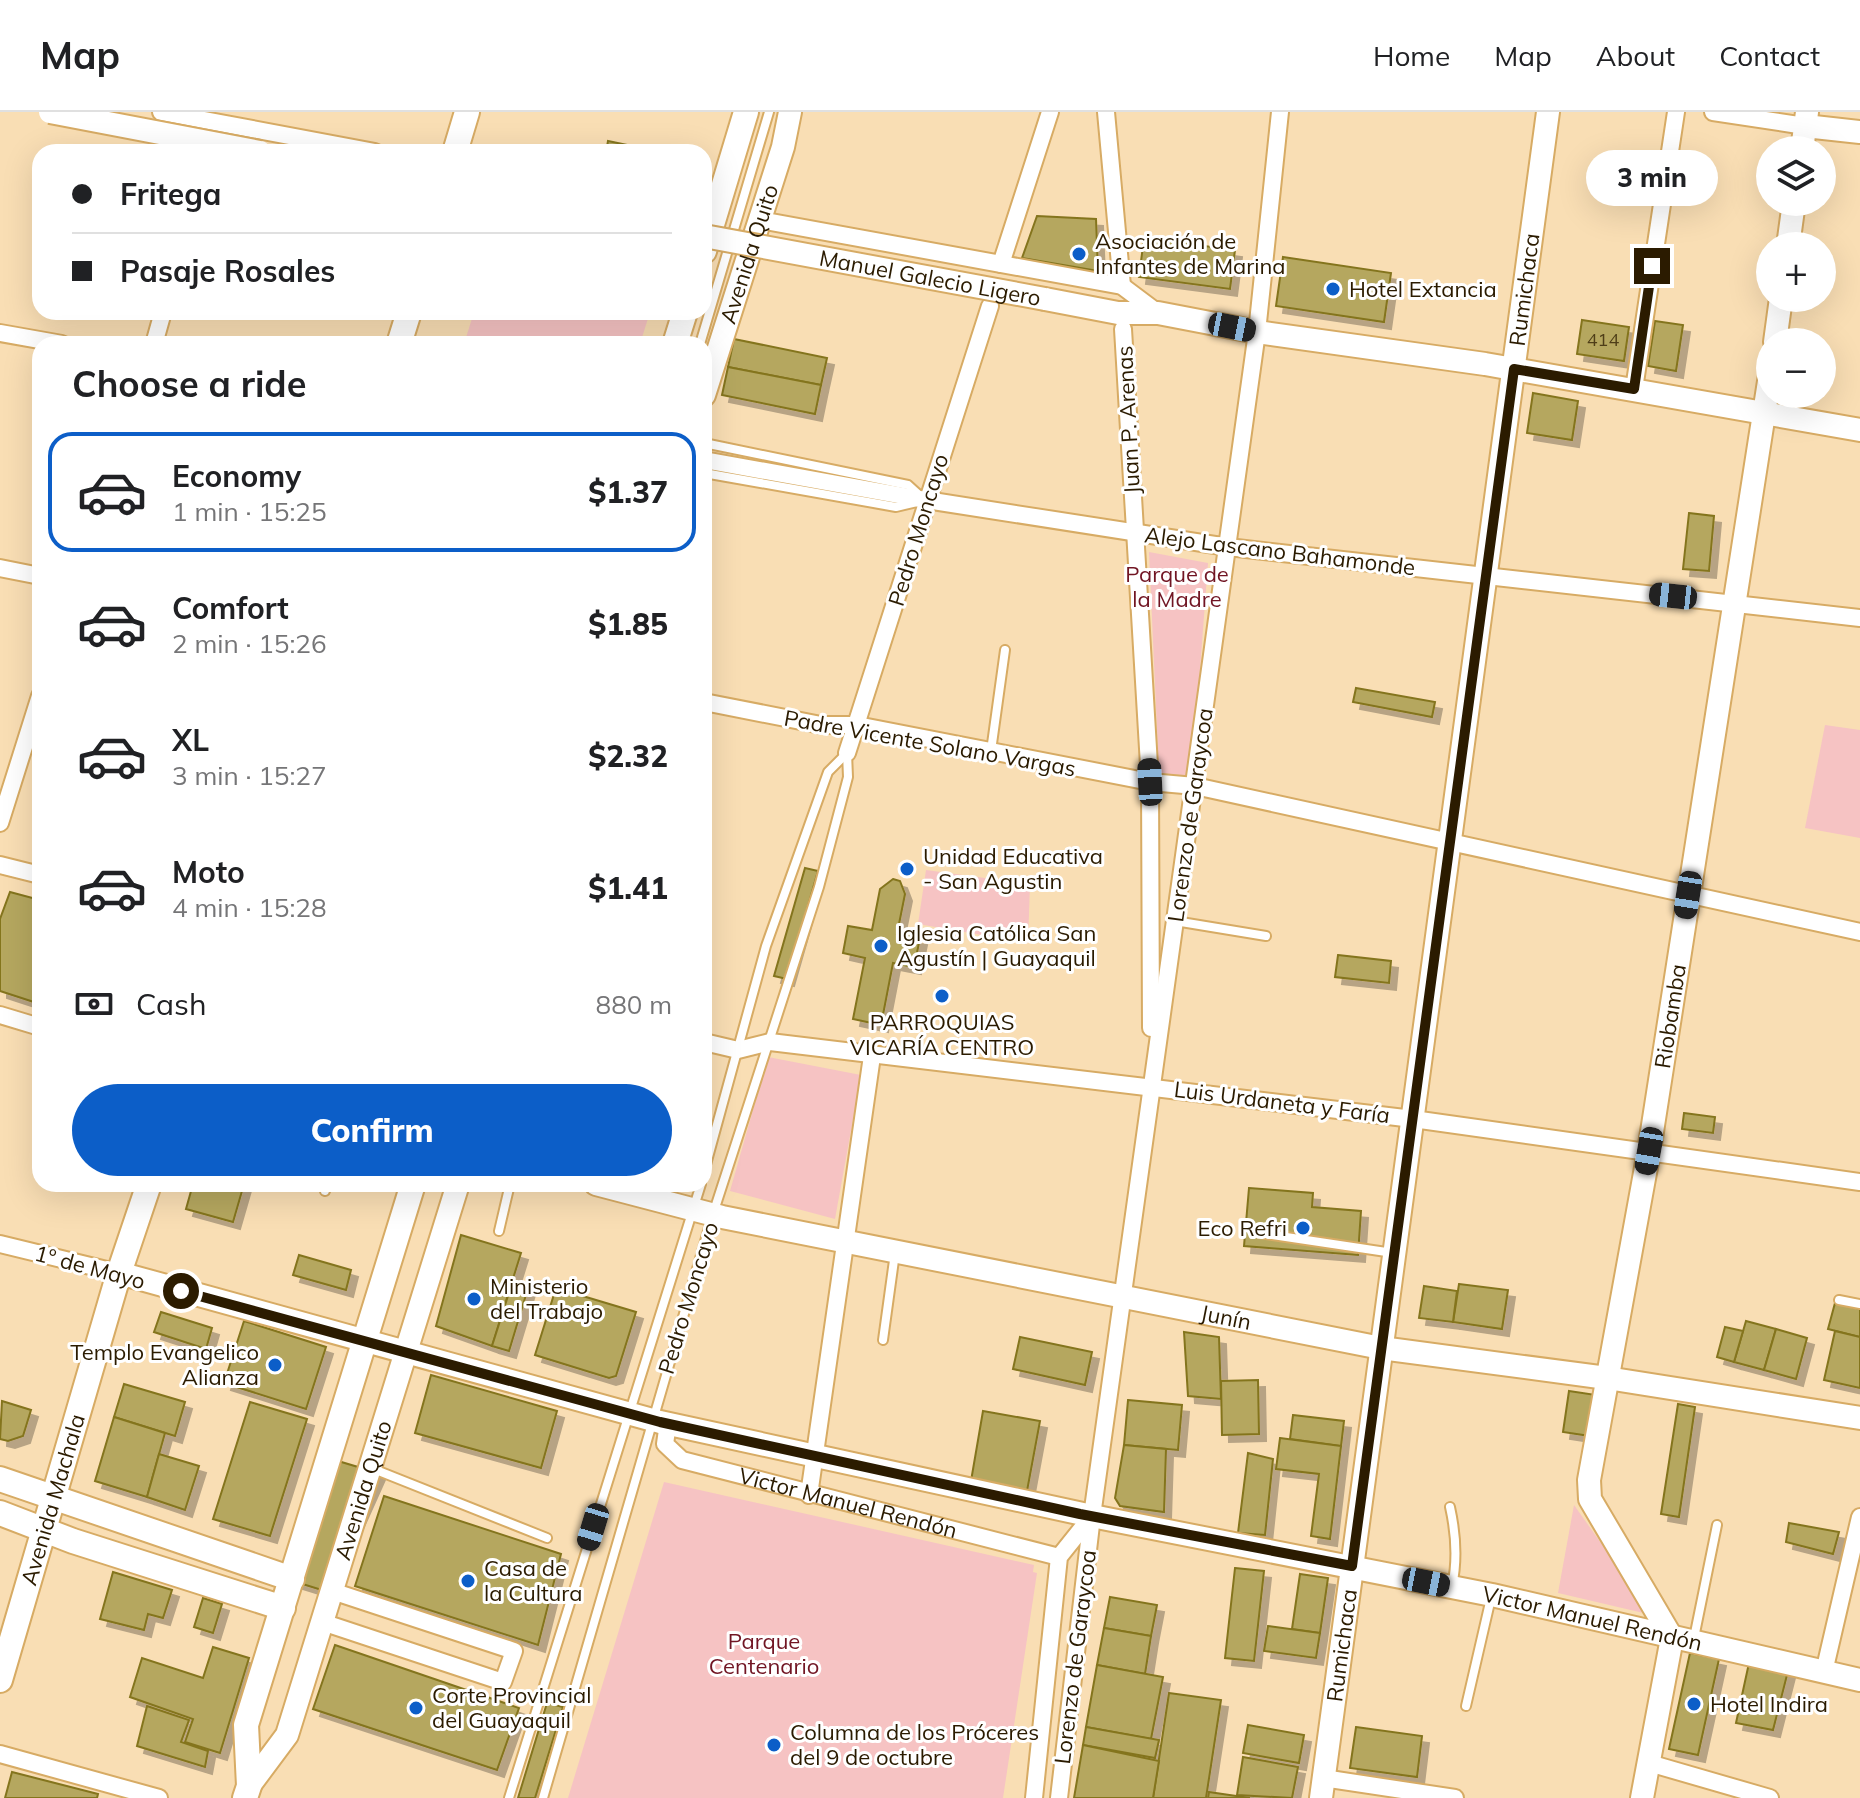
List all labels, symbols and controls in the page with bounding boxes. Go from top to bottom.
text: Map [40,31,120,79]
text: Home [1373,38,1450,73]
text: Map [1494,38,1552,73]
text: About [1596,38,1675,73]
text: Contact [1719,38,1820,73]
map controls [1756,136,1836,408]
button: layers [1756,136,1836,216]
callout: 3 min [1586,150,1718,206]
text: 3 min [1617,161,1687,194]
text: Fritega [120,175,221,213]
street label: Avenida Quito [714,181,784,327]
place label: Asociación de Infantes de Marina [1095,227,1286,280]
street label: Rumichaca [1503,231,1546,348]
button: + [1756,232,1836,312]
street label: Manuel Galecio Ligero [817,244,1043,312]
marker: Asociación de Infantes de Marina [1070,245,1088,263]
route end [1634,248,1670,284]
text: Pasaje Rosales [120,252,335,290]
place label: Hotel Extancia [1349,275,1497,303]
marker: Hotel Extancia [1324,280,1342,298]
car [1206,311,1258,343]
house number: 414 [1587,328,1619,351]
button: − [1756,328,1836,408]
street label: Juan P. Arenas [1110,345,1146,495]
text: Choose a ride [72,361,306,406]
street label: Pedro Moncayo [882,451,954,609]
icon: car [76,456,148,528]
text: Economy [172,457,301,495]
text: $1.37 [588,473,668,511]
text: 1 min · 15:25 [172,495,327,528]
street label: Alejo Lascano Bahamonde [1143,521,1417,581]
park label: Parque de la Madre [1125,560,1229,613]
car [1648,582,1698,610]
icon: car [76,588,148,660]
text: Comfort [172,589,289,627]
text: $1.85 [588,605,668,643]
text: 2 min · 15:26 [172,627,327,660]
street label: Padre Vicente Solano Vargas [782,704,1078,782]
street label: Lorenzo de Garaycoa [1161,706,1219,924]
icon: car [76,720,148,792]
text: XL [172,721,209,759]
text: $2.32 [588,737,668,775]
car [1137,757,1163,807]
text: 3 min · 15:27 [172,759,327,792]
place label: Unidad Educativa - San Agustin [923,842,1103,895]
icon: car [76,852,148,924]
text: Moto [172,853,245,891]
marker: Unidad Educativa - San Agustin [898,860,916,878]
text: $1.41 [588,869,668,907]
car [1672,869,1704,921]
text: 4 min · 15:28 [172,891,327,924]
place label: Iglesia Católica San Agustín | Guayaquil [897,919,1096,972]
marker: Iglesia Católica San Agustín | Guayaquil [872,937,890,955]
street label: Riobamba [1648,962,1692,1070]
icon: cash [72,982,116,1026]
text: Cash [136,985,207,1023]
marker: PARROQUIAS VICARÍA CENTRO [933,987,951,1005]
text: 880 m [596,988,672,1021]
place label: PARROQUIAS VICARÍA CENTRO [850,1008,1034,1061]
street label: Luis Urdaneta y Faría [1173,1075,1391,1129]
button: Confirm [72,1084,672,1176]
car [1633,1125,1665,1177]
place label: Eco Refri [1198,1214,1287,1242]
street label: Pedro Moncayo [652,1219,724,1377]
marker: Eco Refri [1294,1219,1312,1237]
street label: 1º de Mayo [32,1239,148,1295]
place label: Ministerio del Trabajo [490,1272,603,1325]
route start [163,1273,199,1309]
marker: Ministerio del Trabajo [465,1290,483,1308]
street label: Junín [1198,1298,1254,1336]
place label: Templo Evangelico Alianza [70,1338,259,1391]
marker: Templo Evangelico Alianza [266,1356,284,1374]
street label: Avenida Machala [14,1411,91,1588]
street label: Avenida Quito [328,1417,398,1563]
street label: Victor Manuel Rendón [736,1461,960,1544]
car [575,1501,611,1553]
street label: Lorenzo de Garaycoa [1048,1548,1102,1766]
place label: Casa de la Cultura [484,1554,582,1607]
car [1400,1566,1452,1598]
marker: Casa de la Cultura [459,1572,477,1590]
street label: Victor Manuel Rendón [1480,1579,1705,1657]
street label: Rumichaca [1320,1587,1363,1704]
park label: Parque Centenario [709,1627,819,1680]
place label: Corte Provincial del Guayaquil [432,1681,591,1734]
place label: Hotel Indira [1710,1690,1828,1718]
marker: Hotel Indira [1685,1695,1703,1713]
marker: Corte Provincial del Guayaquil [407,1699,425,1717]
place label: Columna de los Próceres del 9 de octubre [790,1718,1039,1771]
marker: Columna de los Próceres del 9 de octubre [765,1736,783,1754]

